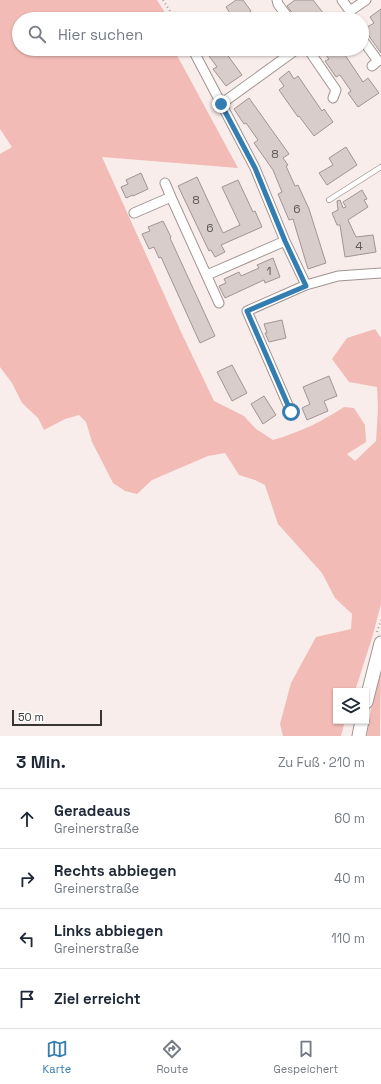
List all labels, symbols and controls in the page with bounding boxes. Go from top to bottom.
search box [12,12,369,56]
icon: search [26,23,48,45]
text: Hier suchen [58,25,143,44]
route end [212,95,230,113]
house number: 8 [271,146,279,162]
house number: 8 [192,192,200,208]
house number: 6 [293,201,301,217]
house number: 6 [206,220,214,236]
house number: 4 [355,238,363,254]
house number: 1 [266,263,272,279]
route start [282,403,300,421]
map controls [333,688,369,724]
button: layers [333,688,369,724]
scale bar [12,708,102,727]
text: 50 m [18,710,44,724]
text: 3 Min. [16,751,66,773]
text: Zu Fuß · 210 m [278,754,365,771]
text: Geradeaus [54,801,131,820]
icon: ahead [16,808,38,830]
text: 60 m [334,810,365,827]
text: Greinerstraße [54,820,139,837]
text: Rechts abbiegen [54,861,176,880]
icon: right [16,868,38,890]
text: 40 m [334,870,365,887]
text: Greinerstraße [54,880,139,897]
text: Links abbiegen [54,921,163,940]
icon: left [16,928,38,950]
text: 110 m [331,930,365,947]
text: Greinerstraße [54,940,139,957]
icon: arrive [16,988,38,1010]
text: Ziel erreicht [54,989,141,1008]
tab: Karte [43,1038,71,1076]
tab: Route [156,1038,188,1076]
tab: Gespeichert [273,1038,338,1076]

